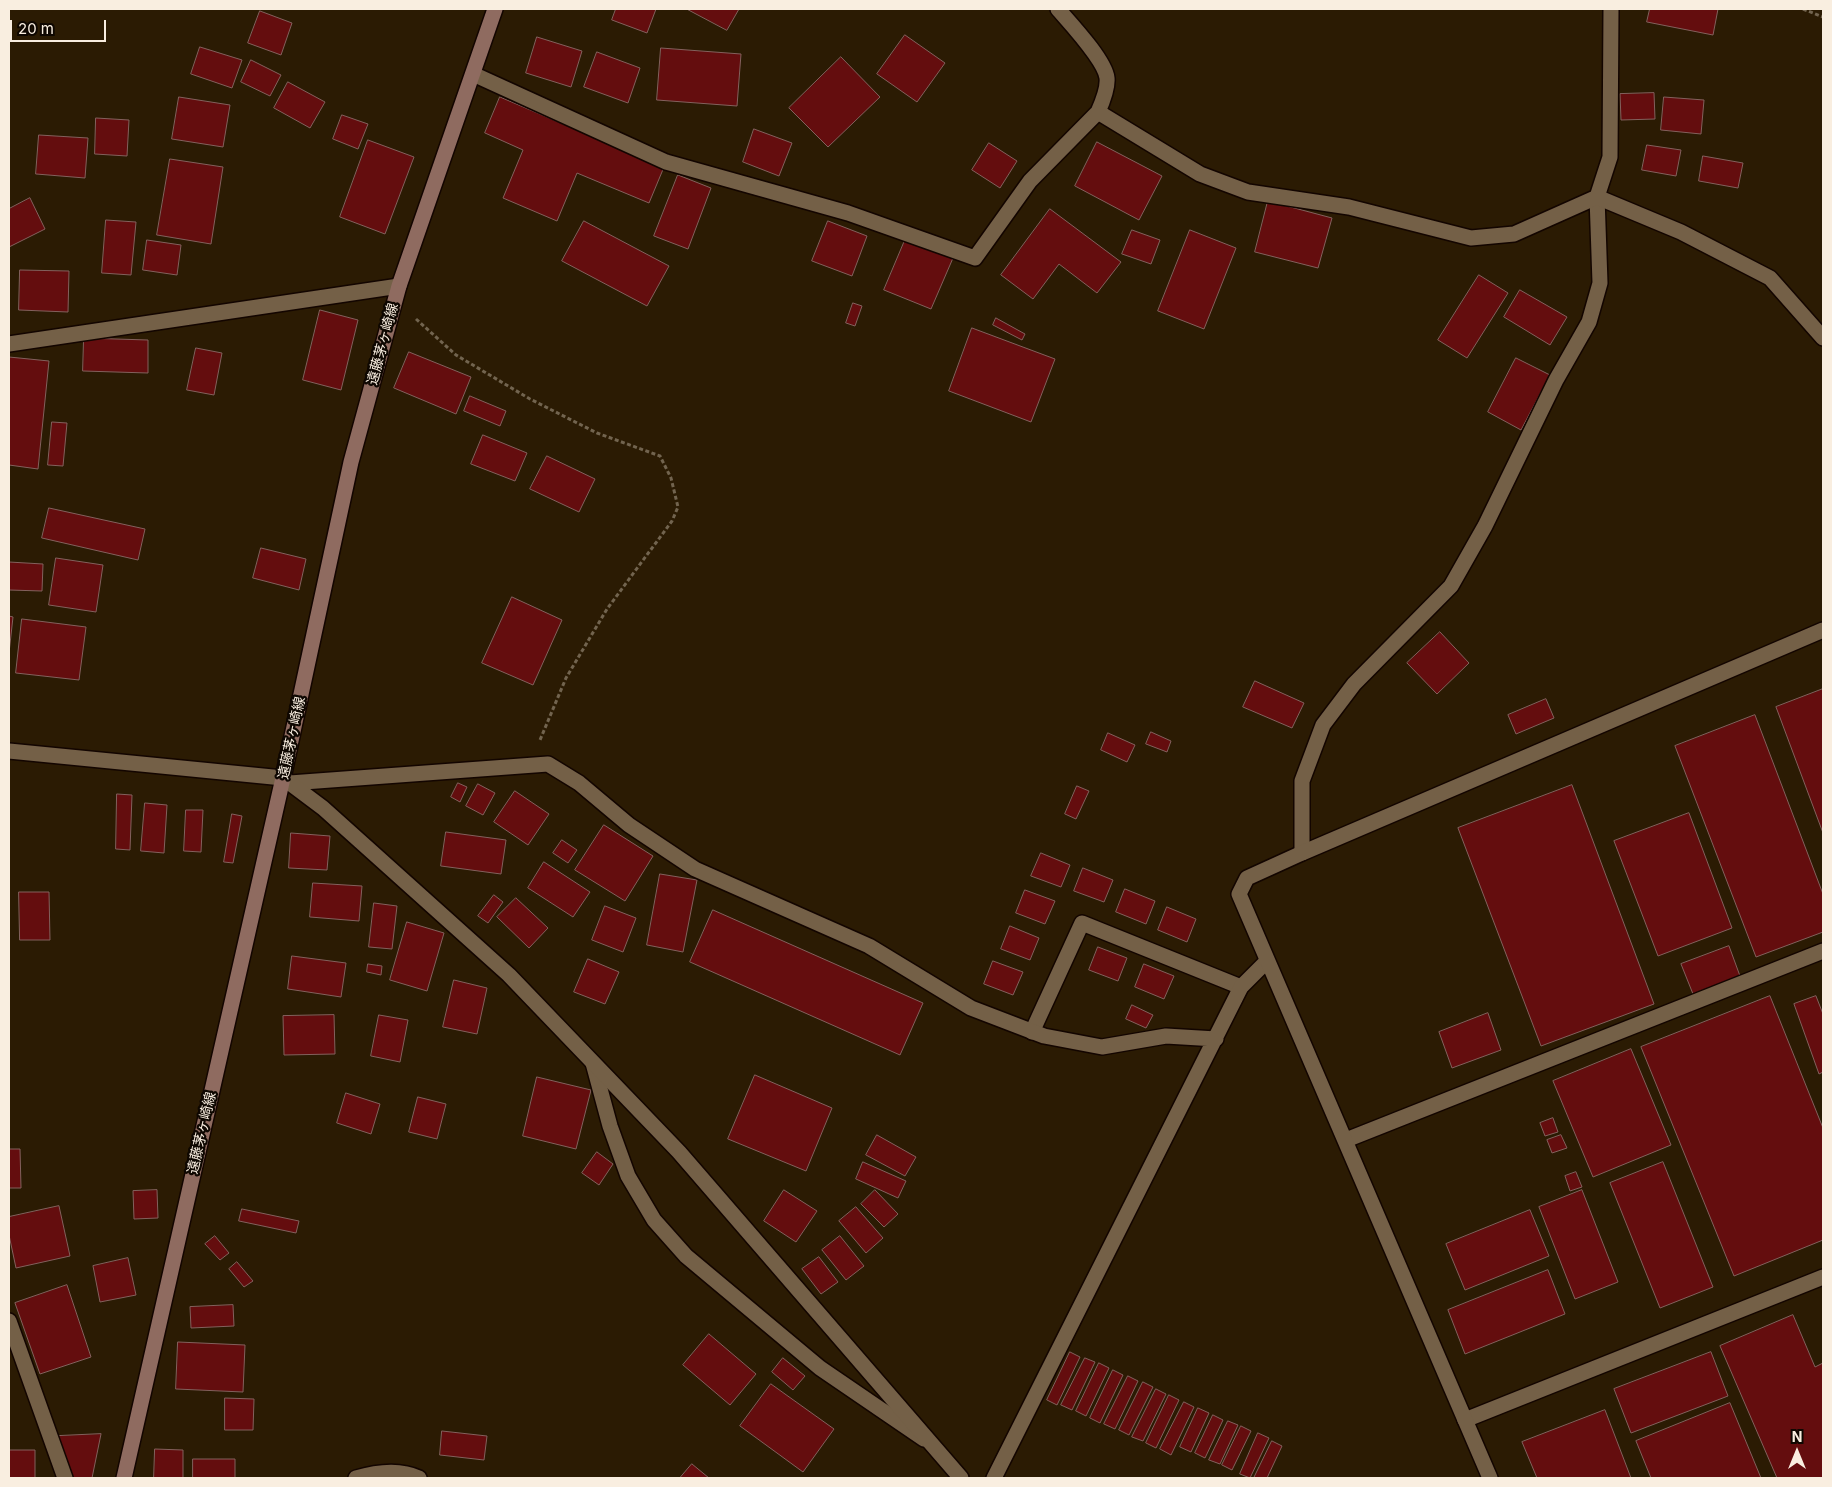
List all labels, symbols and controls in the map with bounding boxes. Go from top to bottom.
scale bar [12,10,109,42]
text: 20 m [18,19,54,38]
street label: 遠藤茅ヶ崎線 [364,301,402,387]
street label: 遠藤茅ヶ崎線 [275,695,309,781]
street label: 遠藤茅ヶ崎線 [184,1090,220,1176]
north arrow [1772,1427,1822,1477]
text: N [1792,1428,1802,1445]

